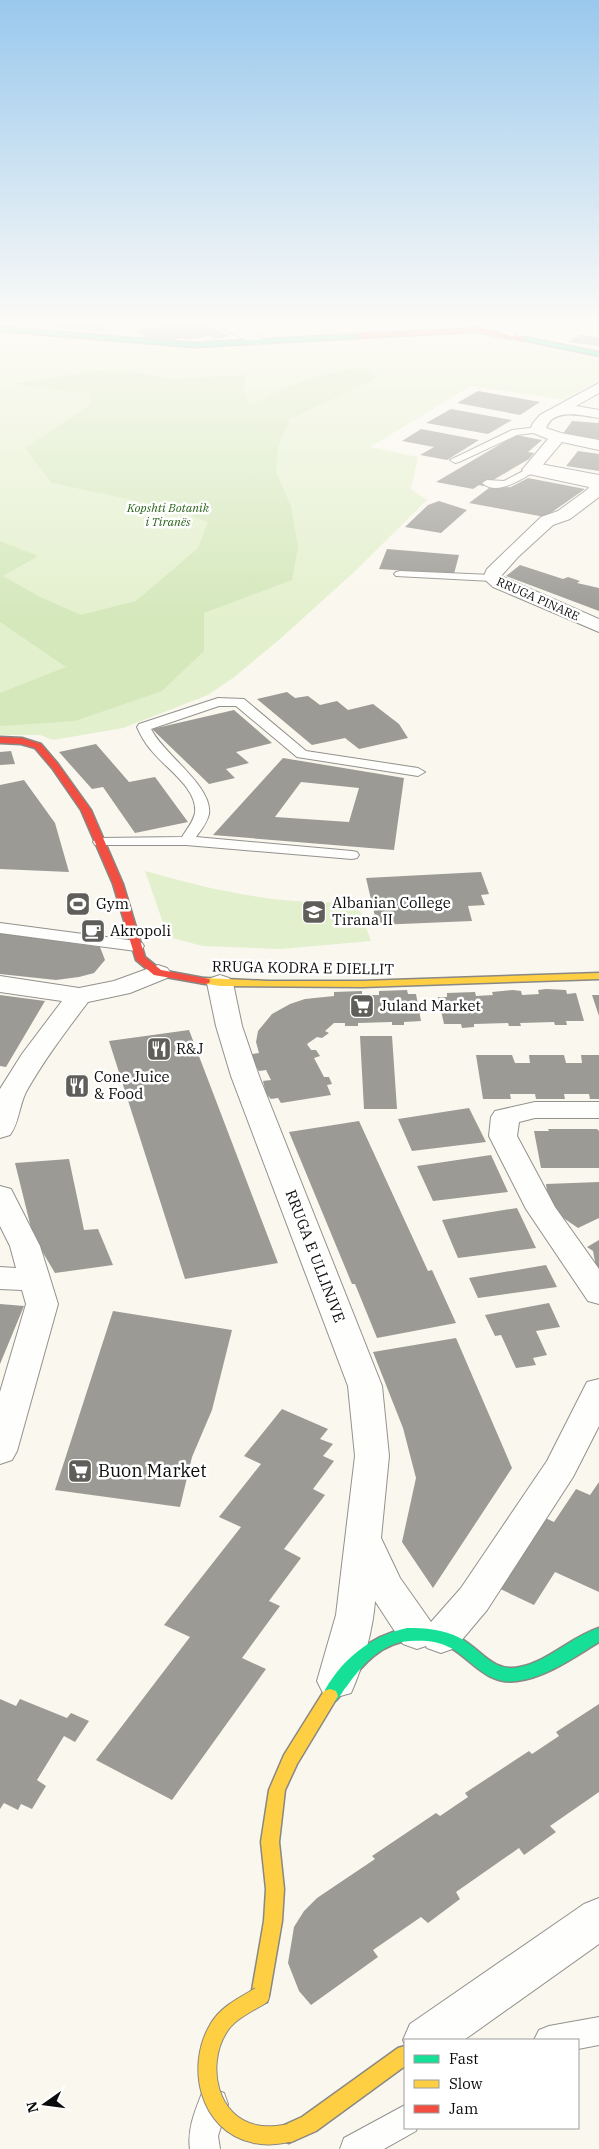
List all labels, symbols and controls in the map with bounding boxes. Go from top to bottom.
park label: Kopshti Botanik i Tiranës [126,500,210,529]
street label: RRUGA PINARE [494,574,582,624]
sports icon: Gym [65,891,91,917]
place label: Albanian College Tirana II [332,893,451,929]
place label: Gym [96,894,129,913]
school or university icon: Albanian College Tirana II [301,899,327,925]
cafe icon: Akropoli [80,918,106,944]
place label: Akropoli [110,921,171,940]
street label: RRUGA KODRA E DIELLIT [212,956,395,979]
supermarket icon: Juland Market [349,993,375,1019]
place label: Juland Market [380,996,481,1015]
restaurant icon: R&J [146,1036,172,1062]
place label: R&J [176,1039,204,1058]
place label: Cone Juice & Food [94,1067,170,1103]
restaurant icon: Cone Juice & Food [64,1073,90,1099]
street label: RRUGA E ULLINJVE [281,1187,350,1325]
supermarket icon: Buon Market [67,1458,93,1484]
place label: Buon Market [98,1459,207,1482]
legend [404,2039,579,2129]
text: Fast [449,2049,479,2068]
text: Slow [449,2074,483,2093]
north arrow [20,2079,70,2129]
text: Jam [449,2099,478,2118]
text: N [22,2100,42,2115]

